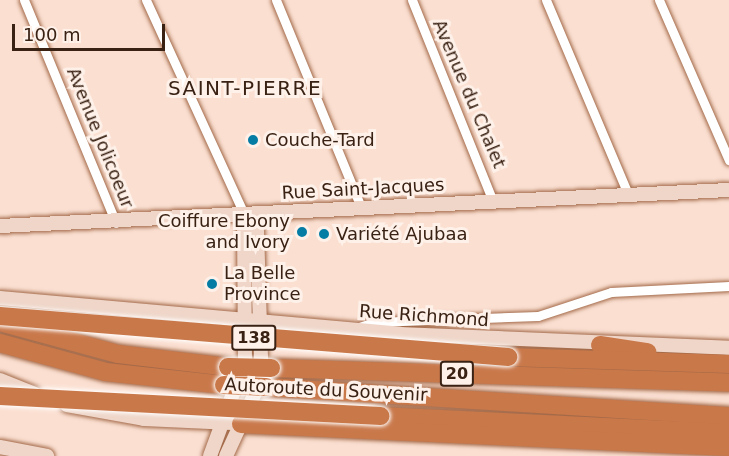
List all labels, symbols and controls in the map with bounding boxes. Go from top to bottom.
scale bar [15,12,168,50]
street label: Avenue du Chalet [428,16,510,172]
text: 100 m [23,24,81,45]
street label: Avenue Jolicoeur [62,65,138,211]
district label: SAINT-PIERRE [168,76,322,100]
place label: Couche-Tard [265,129,375,151]
marker: Couche-Tard [246,133,260,147]
street label: Rue Saint-Jacques [281,174,445,204]
place label: Coiffure Ebony and Ivory [158,211,290,254]
place label: Variété Ajubaa [336,223,467,245]
marker: Coiffure Ebony and Ivory [295,225,309,239]
marker: Variété Ajubaa [317,227,331,241]
place label: La Belle Province [224,263,301,306]
marker: La Belle Province [205,277,219,291]
street label: Rue Richmond [358,301,490,331]
road number: 138 [230,325,278,351]
road number: 20 [439,361,475,387]
street label: Autoroute du Souvenir [224,374,428,406]

